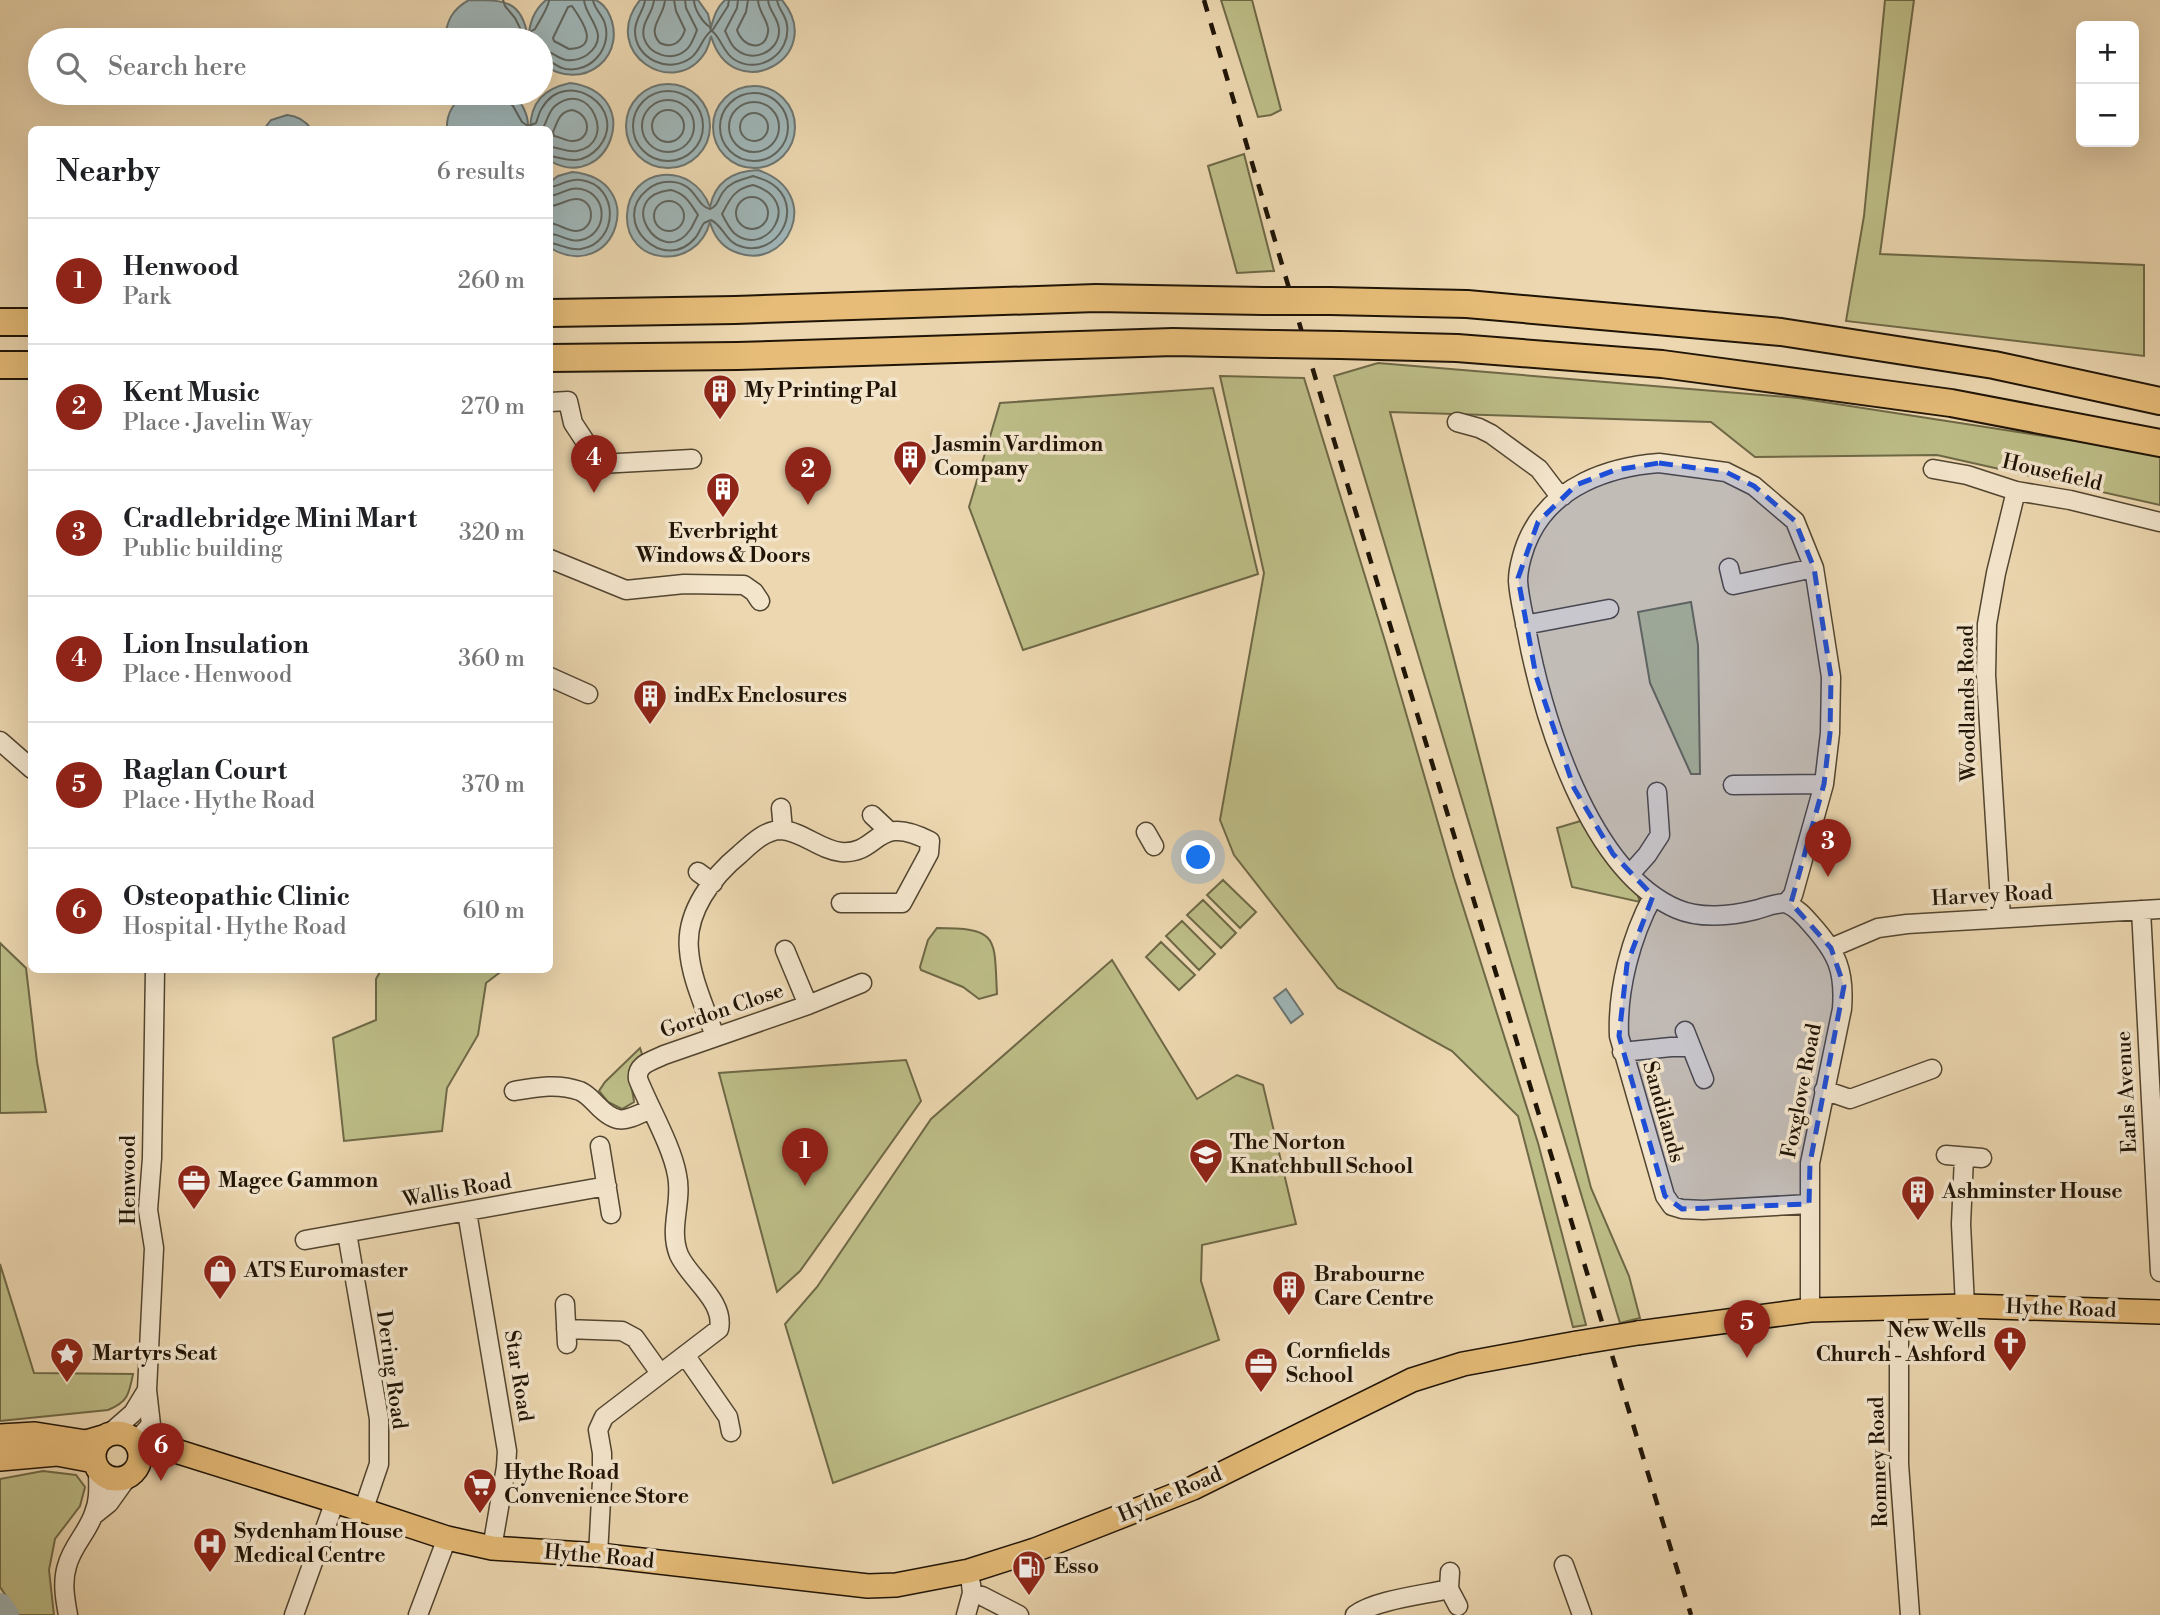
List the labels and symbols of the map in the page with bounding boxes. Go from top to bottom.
building icon: My Printing Pal [701,372,739,421]
place label: My Printing Pal [744,378,897,404]
place label: Jasmin Vardimon Company [931,432,1103,482]
pin: 4 [571,435,617,493]
building icon: Jasmin Vardimon Company [891,438,929,487]
pin: 2 [785,447,831,505]
street label: Housefield [1999,449,2105,497]
building icon: Everbright Windows & Doors [704,470,742,519]
place label: Everbright Windows & Doors [635,519,810,569]
street label: Woodlands Road [1954,624,1982,783]
building icon: indEx Enclosures [631,677,669,726]
place label: indEx Enclosures [674,683,847,709]
pin: 3 [1805,819,1851,877]
your location [1181,840,1215,874]
street label: Harvey Road [1931,880,2053,912]
street label: Gordon Close [657,978,787,1044]
street label: Foxglove Road [1776,1021,1828,1160]
street label: Earls Avenue [2111,1030,2143,1154]
street label: Sandilands [1636,1058,1690,1166]
pin: 1 [782,1128,828,1186]
place label: The Norton Knatchbull School [1230,1130,1413,1180]
street label: Henwood [116,1135,142,1225]
school or university icon: The Norton Knatchbull School [1187,1136,1225,1185]
office icon: Magee Gammon [175,1162,213,1211]
place label: Magee Gammon [218,1168,378,1194]
street label: Wallis Road [400,1169,513,1214]
building icon: Ashminster House [1899,1173,1937,1222]
place label: Ashminster House [1941,1179,2123,1205]
shop icon: ATS Euromaster [201,1252,239,1301]
place label: ATS Euromaster [243,1258,409,1284]
place label: Brabourne Care Centre [1314,1262,1434,1312]
building icon: Brabourne Care Centre [1270,1268,1308,1317]
street label: Hythe Road [2005,1294,2117,1324]
pin: 5 [1724,1300,1770,1358]
street label: Dering Road [370,1309,412,1431]
place label: New Wells Church - Ashford [1816,1318,1986,1368]
church icon: New Wells Church - Ashford [1991,1324,2029,1373]
street label: Star Road [498,1328,538,1424]
place icon: Martyrs Seat [48,1335,86,1384]
place label: Cornfields School [1286,1339,1390,1389]
place label: Martyrs Seat [92,1341,217,1367]
office icon: Cornfields School [1242,1345,1280,1394]
street label: Romney Road [1864,1396,1894,1528]
pin: 6 [138,1423,184,1481]
place label: Hythe Road Convenience Store [504,1460,689,1510]
street label: Hythe Road [1114,1461,1226,1529]
supermarket icon: Hythe Road Convenience Store [461,1466,499,1515]
place label: Sydenham House Medical Centre [234,1519,403,1569]
hospital icon: Sydenham House Medical Centre [191,1525,229,1574]
street label: Hythe Road [543,1539,655,1575]
fuel station icon: Esso [1010,1548,1048,1597]
place label: Esso [1054,1554,1099,1580]

